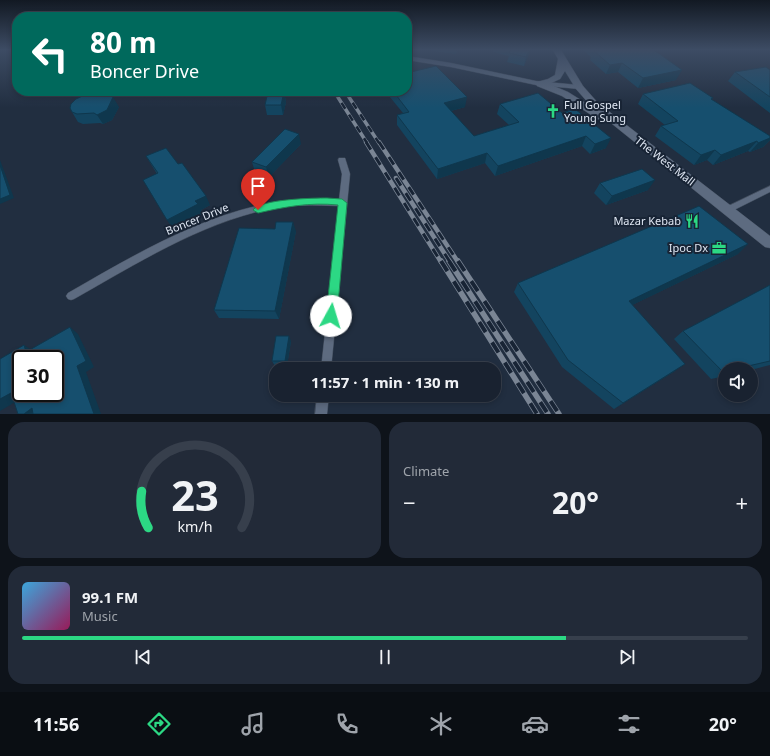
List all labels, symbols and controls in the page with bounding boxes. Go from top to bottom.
text: 80 m [90,23,157,61]
icon: left [24,28,76,80]
text: Boncer Drive [90,59,199,83]
place label: Full Gospel Young Sung [564,97,626,125]
church icon: Full Gospel Young Sung [545,103,561,119]
street label: The West Mall [632,132,698,189]
pin [241,169,275,210]
icon: arrive [247,175,269,197]
street label: Boncer Drive [163,199,231,238]
place label: Mazar Kebab [613,213,681,228]
restaurant icon: Mazar Kebab [684,213,700,229]
place label: Ipoc Dx [669,240,708,255]
office icon: Ipoc Dx [711,240,727,256]
position arrow [310,295,352,337]
speed limit sign: 30 [12,350,64,402]
map controls [718,362,758,402]
button: sound [718,362,758,402]
text: 11:57 · 1 min · 130 m [311,372,459,392]
text: Climate [403,462,449,480]
text: 23 [171,467,218,523]
text: 20° [552,482,599,523]
text: − [403,487,416,517]
text: + [735,487,748,517]
text: km/h [177,517,212,536]
text: 99.1 FM [82,587,138,607]
text: Music [82,607,118,625]
icon: previous [132,646,154,668]
icon: pause [374,646,396,668]
icon: next [616,646,638,668]
icon: directions [145,710,173,738]
icon: music [239,710,267,738]
icon: phone [333,710,361,738]
icon: climate [427,710,455,738]
icon: car [521,710,549,738]
icon: filters [615,710,643,738]
text: 11:56 [33,712,79,736]
text: 20° [709,712,737,736]

